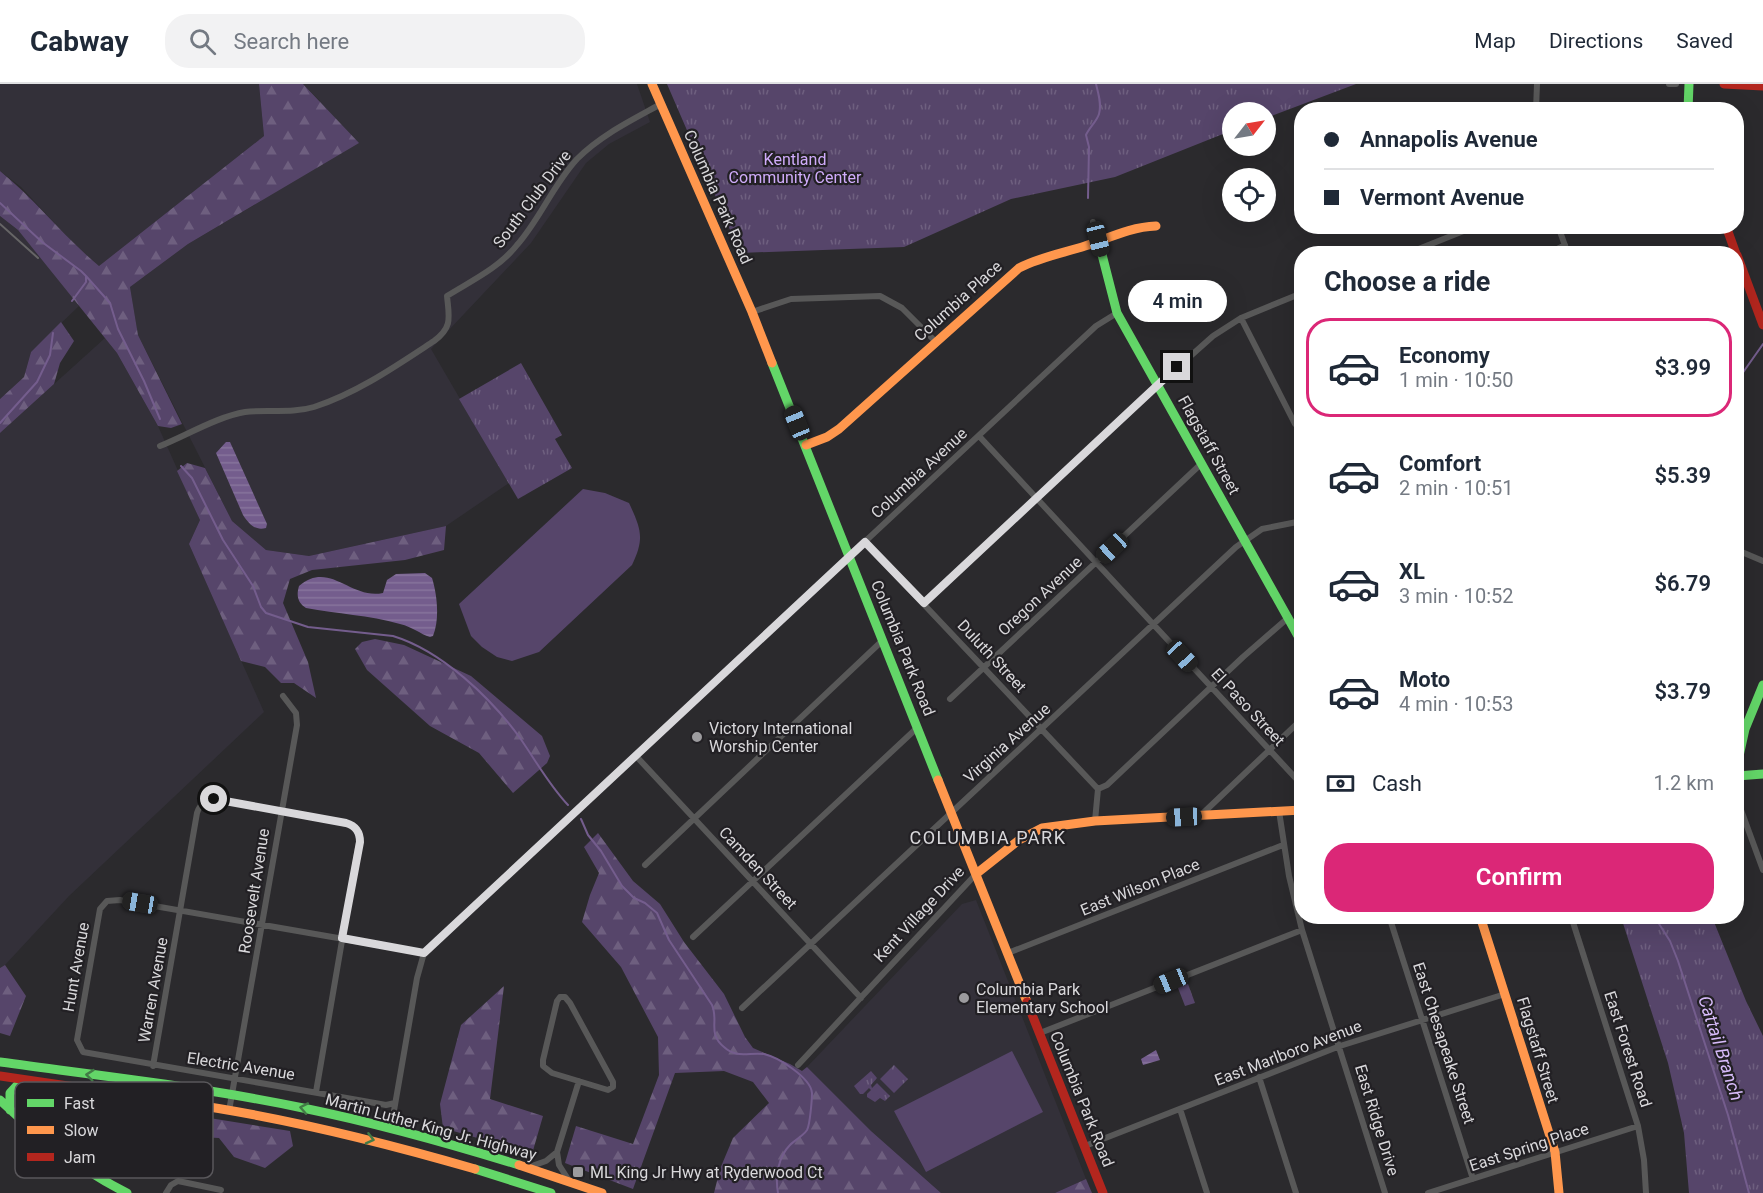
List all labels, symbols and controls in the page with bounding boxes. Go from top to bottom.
search box [165,14,585,68]
text: Cabway [30,25,129,58]
icon: search [186,25,219,58]
text: Search here [234,29,349,54]
text: Map [1474,29,1516,53]
text: Directions [1549,29,1643,53]
text: Saved [1676,29,1733,53]
north arrow [1222,102,1276,156]
map controls [1222,102,1276,222]
street label: Columbia Park Road [680,127,756,267]
text: Annapolis Avenue [1360,127,1538,152]
street label: South Club Drive [489,146,575,252]
park label: Kentland Community Center [729,150,862,187]
button: locate [1222,168,1276,222]
text: Vermont Avenue [1360,185,1524,210]
car [1085,219,1111,259]
street label: Columbia Place [910,257,1006,345]
text: Choose a ride [1324,266,1490,298]
callout: 4 min [1128,280,1226,322]
text: 4 min [1152,289,1203,313]
icon: car [1327,341,1381,395]
text: Economy [1399,343,1490,368]
route end [1163,353,1190,380]
text: $3.99 [1654,355,1711,380]
text: 1 min · 10:50 [1399,368,1514,392]
street label: Flagstaff Street [1174,392,1244,498]
car [782,403,812,443]
street label: Columbia Avenue [867,424,971,522]
icon: car [1327,449,1381,503]
text: Comfort [1399,451,1481,476]
text: $5.39 [1654,463,1711,488]
text: 2 min · 10:51 [1399,476,1514,500]
car [1093,529,1131,567]
street label: Oregon Avenue [994,552,1086,640]
icon: car [1327,557,1381,611]
text: XL [1399,559,1425,584]
text: $6.79 [1654,571,1711,596]
street label: Columbia Park Road [867,577,939,719]
text: 3 min · 10:52 [1399,584,1514,608]
street label: Duluth Street [954,616,1030,696]
car [1163,637,1201,675]
street label: El Paso Street [1207,664,1289,750]
icon: car [1327,665,1381,719]
text: Moto [1399,667,1450,692]
text: $3.79 [1654,679,1711,704]
text: 4 min · 10:53 [1399,692,1514,716]
street label: Virginia Avenue [960,699,1054,787]
place label: Victory International Worship Center [709,719,852,756]
marker: Victory International Worship Center [690,730,704,744]
icon: cash [1324,767,1357,800]
text: Cash [1372,771,1422,796]
text: 1.2 km [1654,771,1714,795]
route start [200,785,227,812]
car [1166,807,1202,827]
street label: Camden Street [715,823,801,913]
street label: Roosevelt Avenue [235,827,273,955]
district label: COLUMBIA PARK [910,827,1066,848]
button: Confirm [1324,843,1714,912]
street label: East Wilson Place [1078,854,1202,920]
street label: Kent Village Drive [870,862,968,966]
car [121,891,159,915]
street label: Hunt Avenue [59,921,93,1013]
street label: Warren Avenue [134,936,172,1044]
street label: East Chesapeake Street [1409,960,1479,1126]
car [1151,966,1191,996]
place label: Columbia Park Elementary School [976,980,1109,1017]
street label: East Forest Road [1600,989,1656,1109]
marker: Columbia Park Elementary School [957,991,971,1005]
water label: Cattail Branch [1694,993,1748,1103]
street label: Flagstaff Street [1513,995,1563,1105]
street label: East Marlboro Avenue [1212,1016,1364,1090]
street label: Columbia Park Road [1046,1028,1118,1170]
street label: Electric Avenue [186,1048,296,1084]
street label: East Ridge Drive [1351,1062,1403,1178]
one-way arrow [86,1069,95,1082]
legend [15,1082,213,1178]
street label: Martin Luther King Jr. Highway [323,1090,539,1164]
text: Fast [64,1094,95,1113]
one-way arrow [299,1102,309,1115]
street label: East Spring Place [1467,1119,1591,1175]
text: Slow [64,1121,99,1140]
one-way arrow [365,1132,375,1145]
text: Jam [64,1148,96,1167]
place label: ML King Jr Hwy at Ryderwood Ct [590,1163,823,1182]
marker: ML King Jr Hwy at Ryderwood Ct [571,1165,585,1179]

